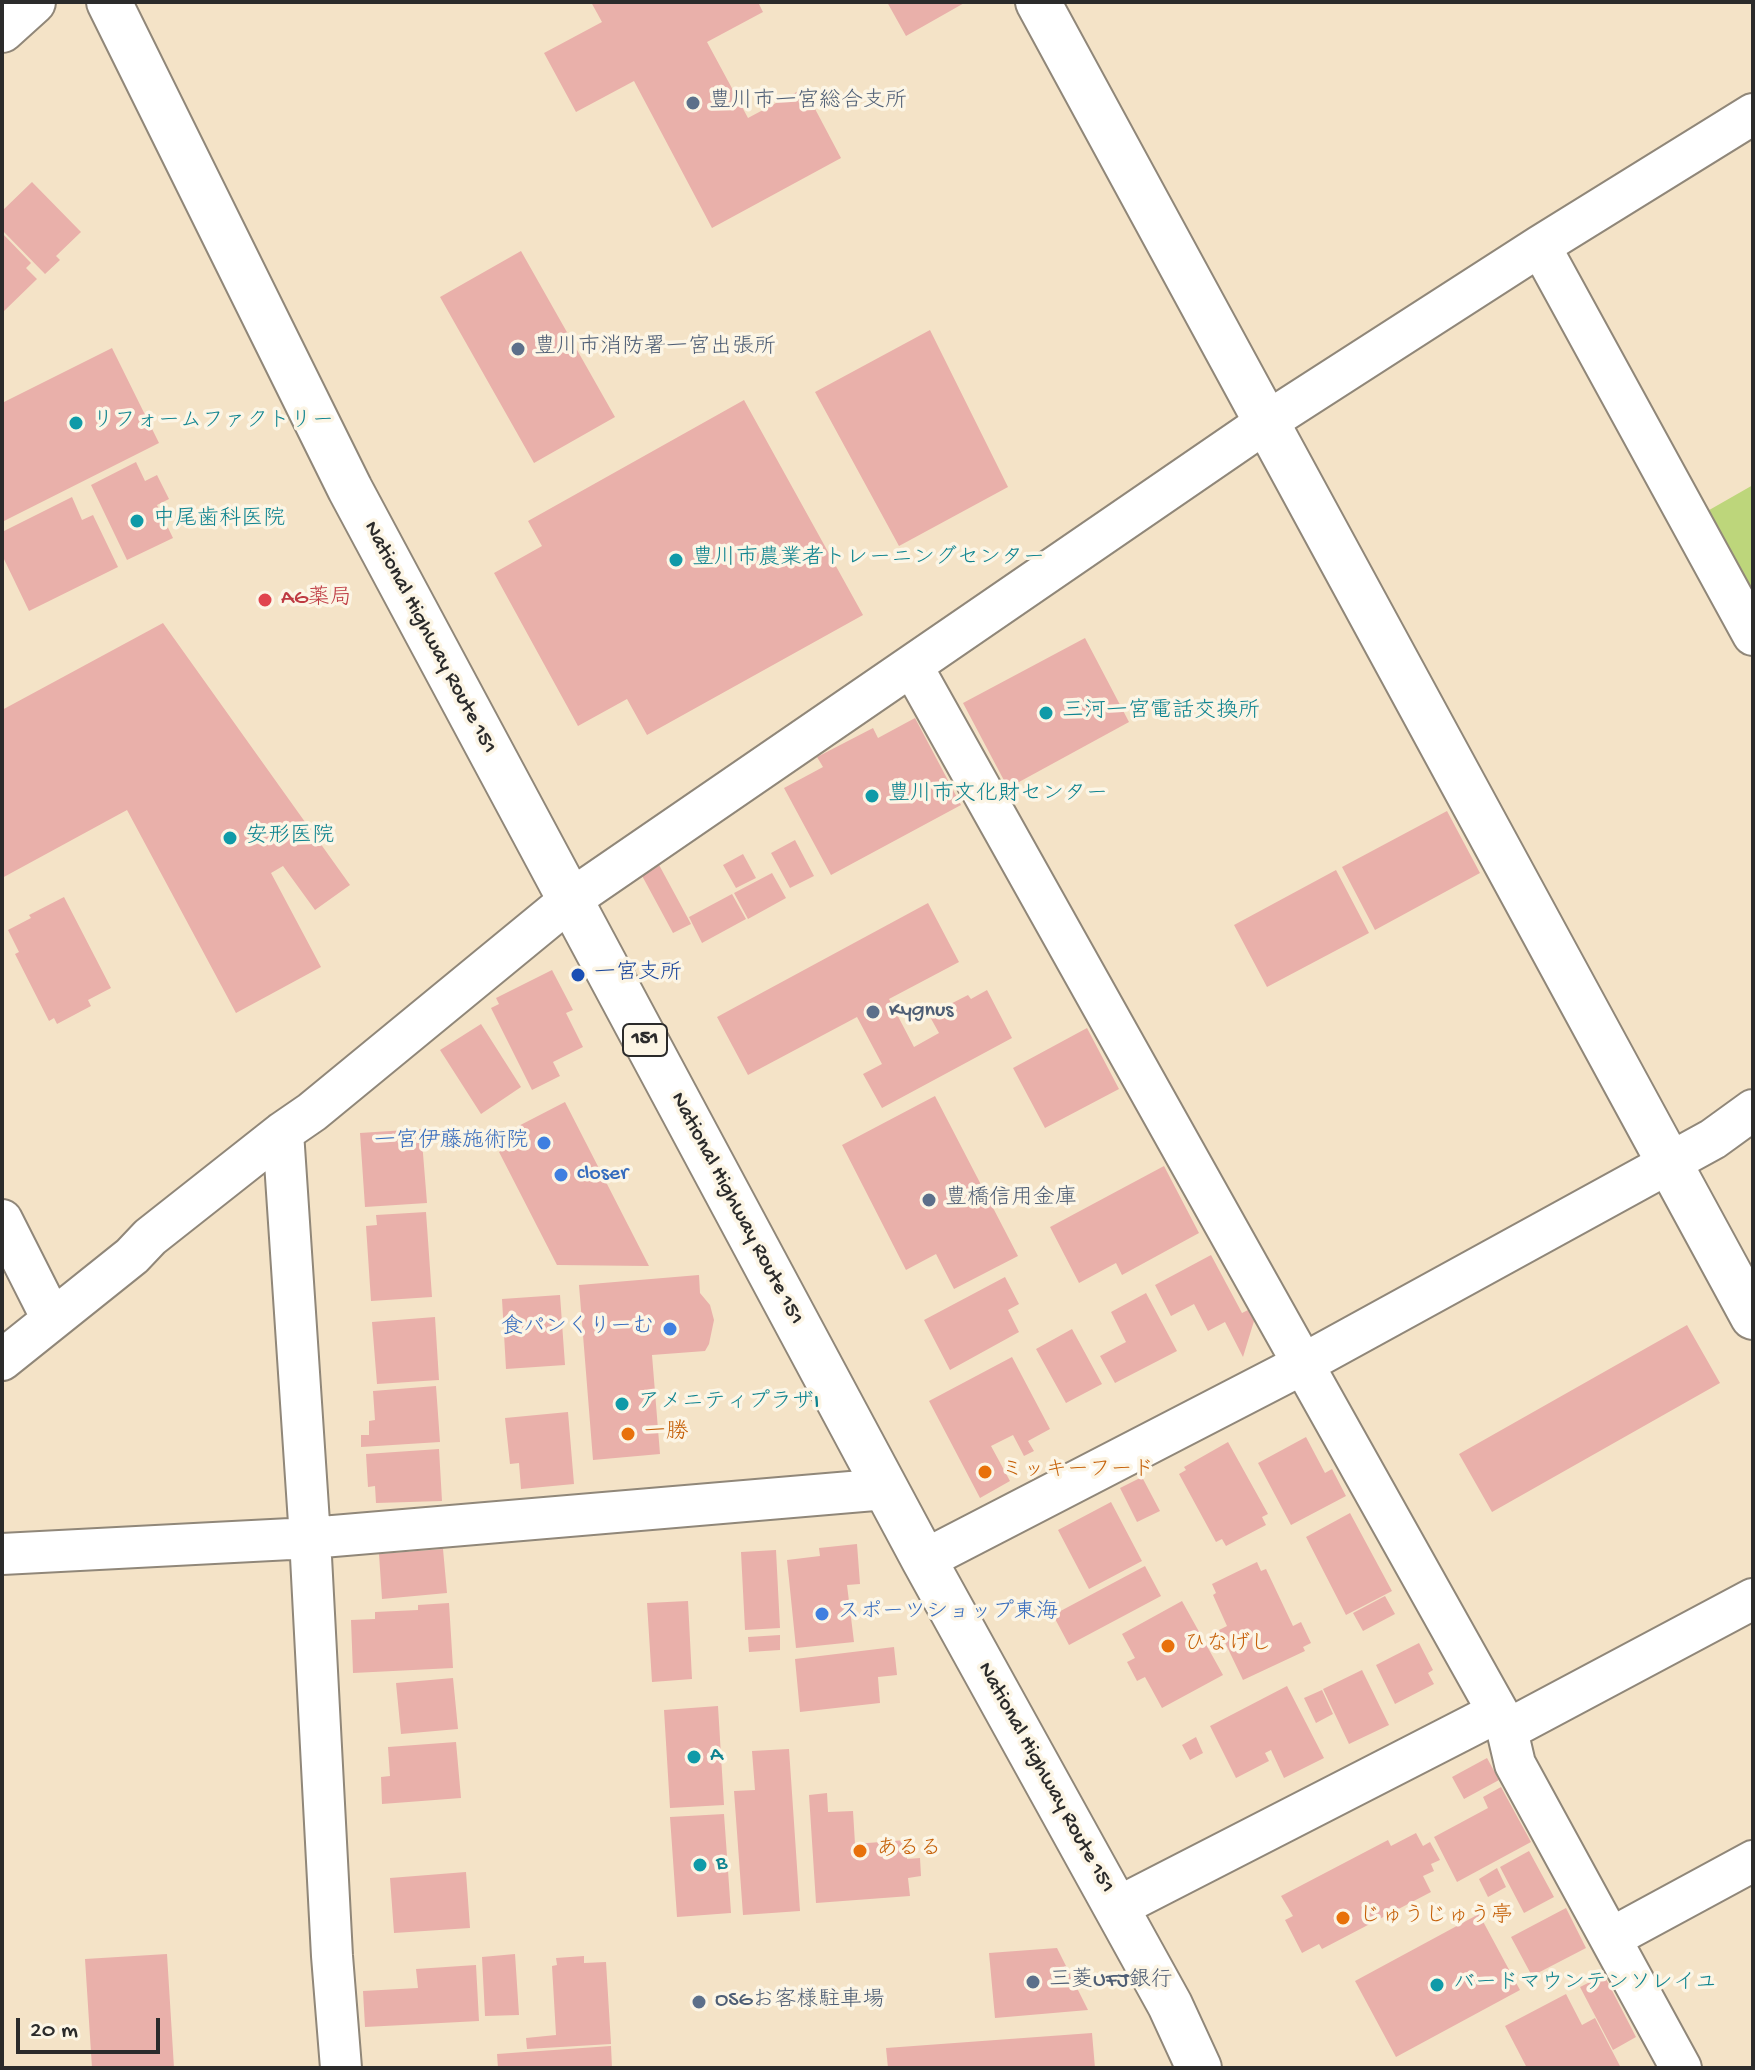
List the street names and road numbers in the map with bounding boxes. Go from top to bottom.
street label: National Highway Route 151 [356,517,502,759]
road number: 151 [623,1024,667,1056]
street label: National Highway Route 151 [663,1088,809,1330]
street label: National Highway Route 151 [971,1658,1119,1898]

